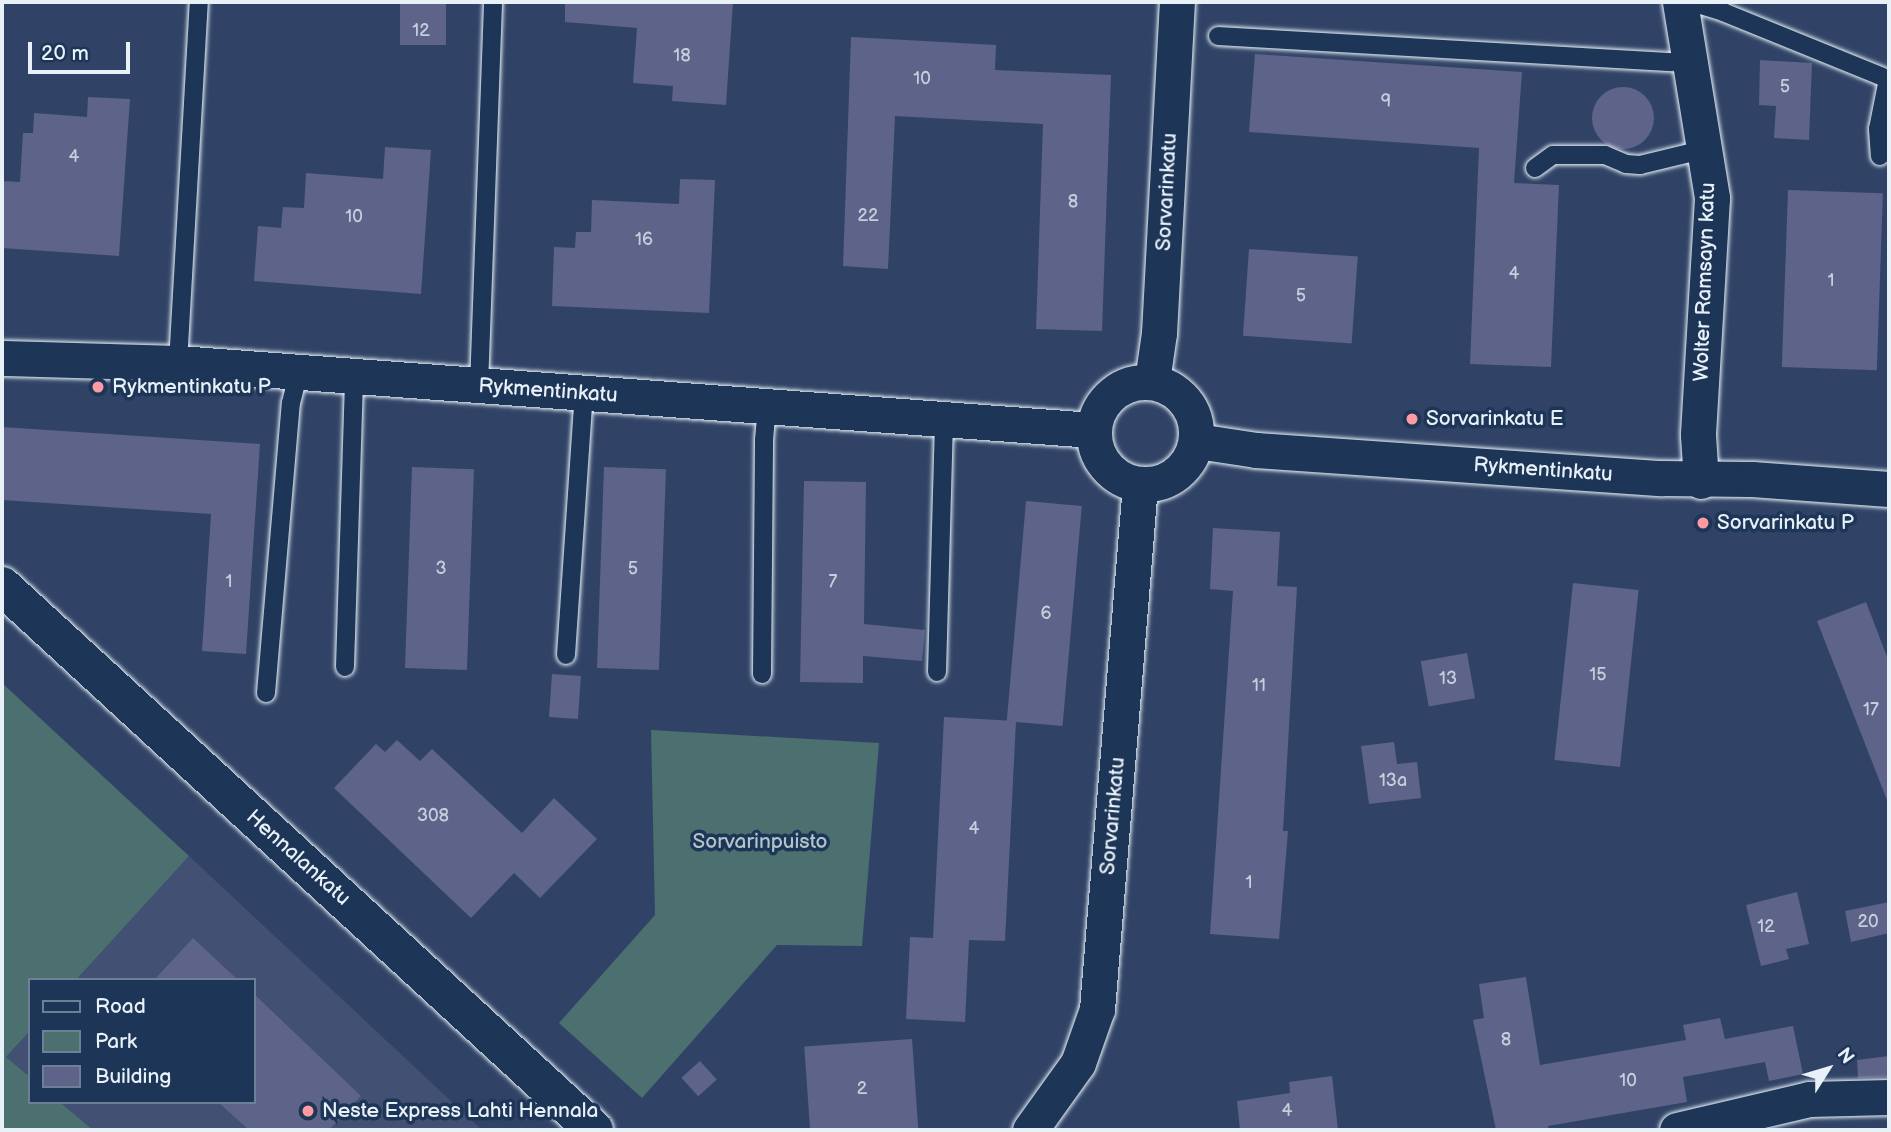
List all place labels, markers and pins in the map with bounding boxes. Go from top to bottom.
place label: Rykmentinkatu P [112,374,271,400]
marker: Rykmentinkatu P [90,379,106,395]
place label: Sorvarinkatu E [1426,406,1564,432]
marker: Sorvarinkatu E [1404,411,1420,427]
place label: Sorvarinkatu P [1717,510,1854,536]
marker: Sorvarinkatu P [1695,515,1711,531]
place label: Neste Express Lahti Hennala [322,1098,598,1124]
marker: Neste Express Lahti Hennala [300,1103,316,1119]

